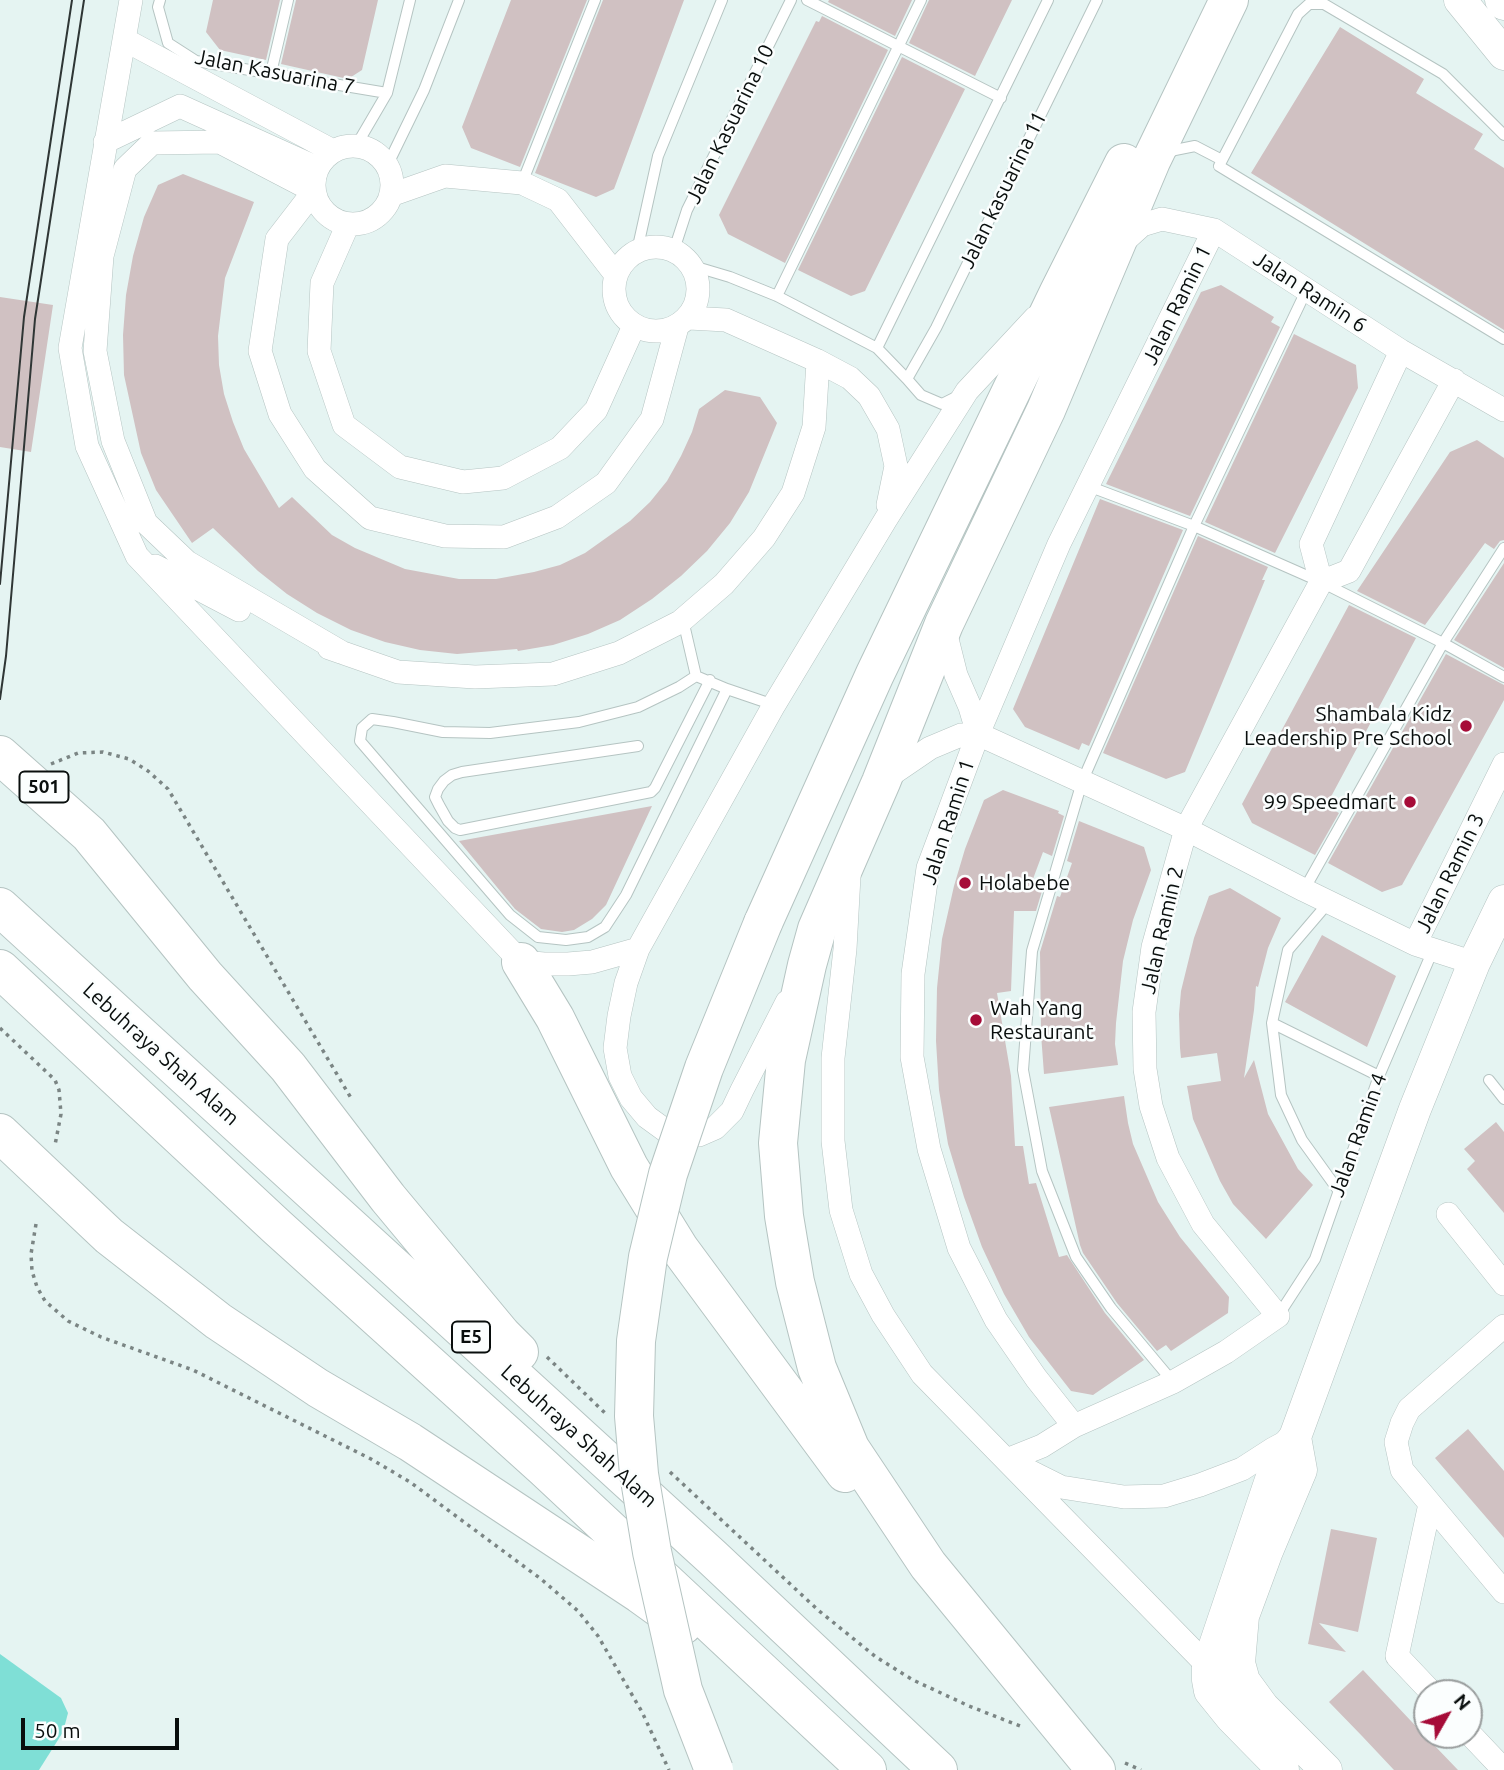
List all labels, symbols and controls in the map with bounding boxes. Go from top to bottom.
street label: Jalan Kasuarina 10 [681,40,779,208]
street label: Jalan Kasuarina 7 [193,44,357,100]
street label: Jalan kasuarina 11 [954,107,1052,273]
street label: Jalan Ramin 1 [1137,241,1217,369]
street label: Jalan Ramin 6 [1249,246,1371,338]
place label: Shambala Kidz Leadership Pre School [1244,701,1452,751]
marker: Shambala Kidz Leadership Pre School [1458,718,1474,734]
street label: Jalan Ramin 1 [916,756,980,888]
road number: 501 [20,772,68,802]
place label: 99 Speedmart [1264,789,1396,815]
marker: 99 Speedmart [1402,794,1418,810]
street label: Jalan Ramin 3 [1410,809,1490,937]
street label: Jalan Ramin 2 [1135,864,1189,996]
place label: Holabebe [979,870,1070,896]
marker: Holabebe [957,875,973,891]
street label: Lebuhraya Shah Alam [78,977,244,1131]
place label: Wah Yang Restaurant [990,995,1094,1045]
marker: Wah Yang Restaurant [968,1012,984,1028]
street label: Jalan Ramin 4 [1324,1070,1392,1200]
road number: E5 [452,1322,490,1352]
street label: Lebuhraya Shah Alam [496,1359,662,1513]
north arrow [1413,1679,1483,1749]
text: N [1450,1689,1476,1714]
scale bar [24,1704,182,1748]
text: 50 m [34,1718,81,1742]

